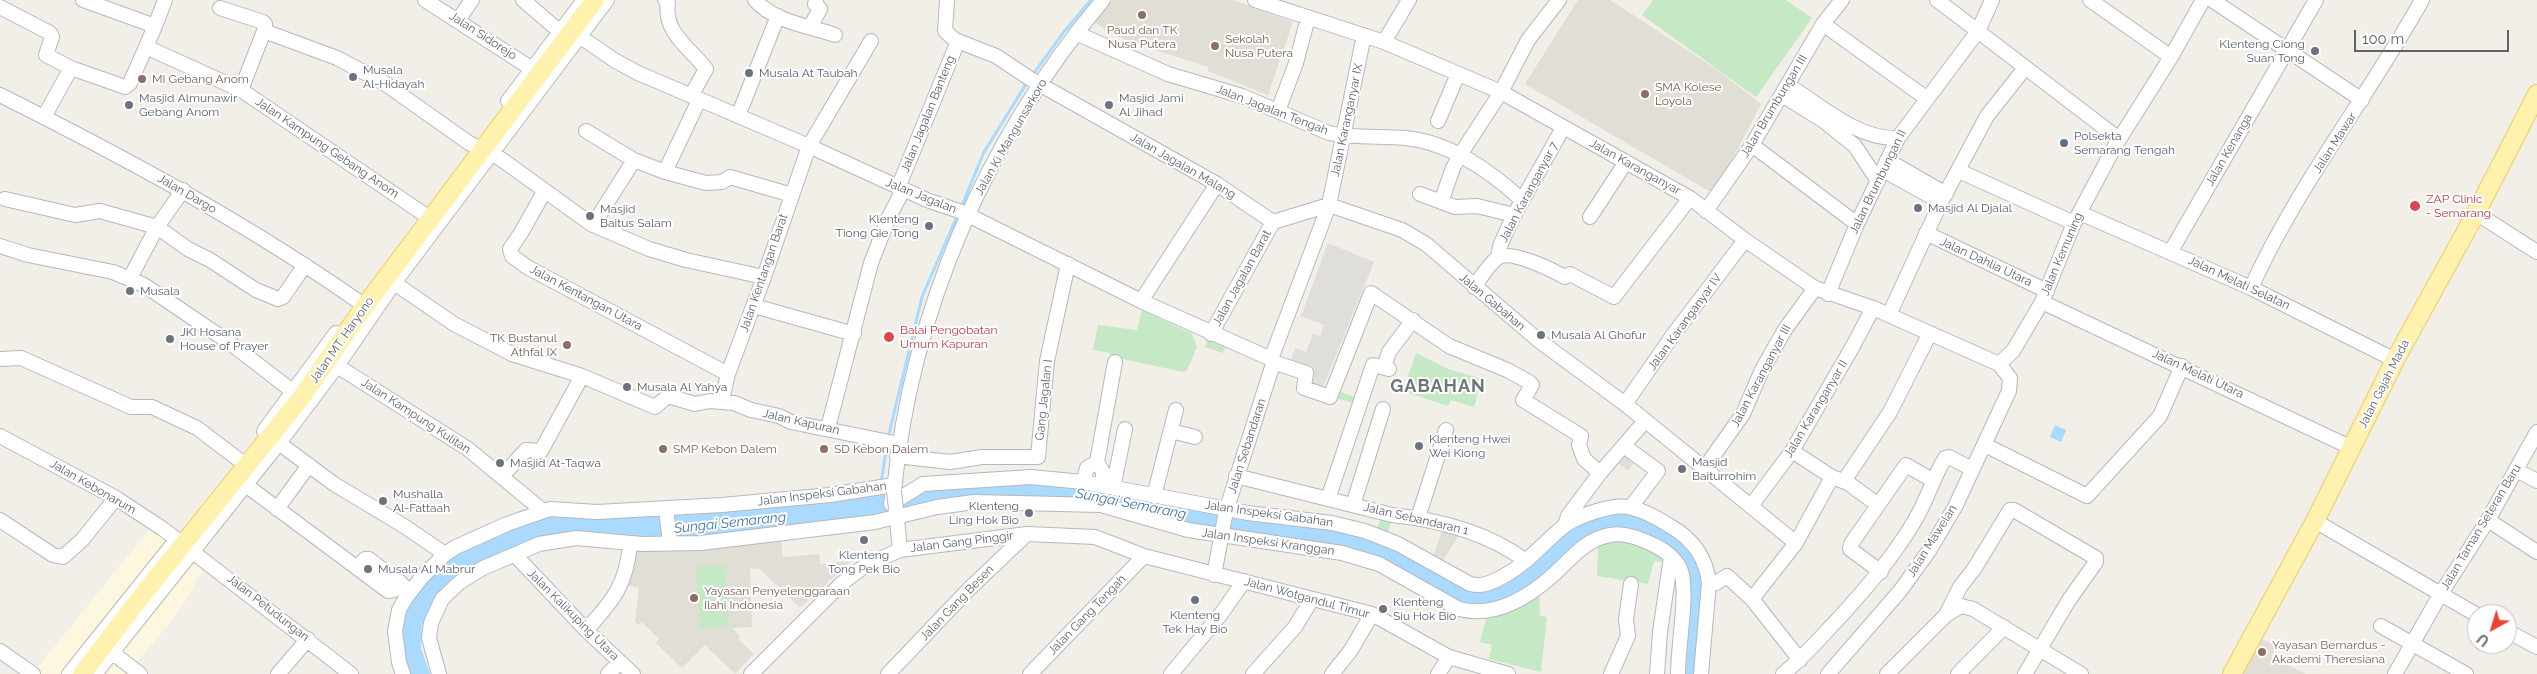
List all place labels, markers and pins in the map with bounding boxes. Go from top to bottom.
marker: Paud dan TK Nusa Putera [1136,9,1148,21]
place label: Paud dan TK Nusa Putera [1107,23,1177,51]
place label: Sekolah Nusa Putera [1225,32,1293,60]
place label: Klenteng Ciong Suan Tong [2219,37,2305,65]
marker: Sekolah Nusa Putera [1209,40,1221,52]
marker: Klenteng Ciong Suan Tong [2309,45,2321,57]
place label: Musala Al-Hidayah [363,63,424,91]
place label: Musala At Taubah [759,66,857,80]
marker: Musala At Taubah [743,67,755,79]
marker: Musala Al-Hidayah [347,71,359,83]
place label: MI Gebang Anom [152,72,249,86]
marker: MI Gebang Anom [136,73,148,85]
place label: SMA Kolese Loyola [1655,80,1722,108]
marker: SMA Kolese Loyola [1639,88,1651,100]
place label: Masjid Almunawir Gebang Anom [139,91,237,119]
place label: Masjid Jami Al Jihad [1119,91,1183,119]
marker: Masjid Almunawir Gebang Anom [123,99,135,111]
marker: Masjid Jami Al Jihad [1103,99,1115,111]
place label: Polsekta Semarang Tengah [2074,129,2175,157]
marker: Polsekta Semarang Tengah [2058,137,2070,149]
place label: ZAP Clinic - Semarang [2426,192,2491,220]
marker: ZAP Clinic - Semarang [2408,199,2422,213]
place label: Masjid Al Djalal [1928,201,2012,215]
place label: Masjid Baitus Salam [600,202,672,230]
marker: Masjid Al Djalal [1912,202,1924,214]
marker: Masjid Baitus Salam [584,210,596,222]
place label: Klenteng Tiong Gie Tong [836,212,919,240]
marker: Klenteng Tiong Gie Tong [923,220,935,232]
place label: Musala [140,284,180,298]
marker: Musala [124,285,136,297]
place label: Balai Pengobatan Umum Kapuran [900,323,997,351]
place label: JKI Hosana House of Prayer [180,325,269,353]
place label: Musala Al Ghofur [1551,328,1646,342]
marker: Musala Al Ghofur [1535,329,1547,341]
marker: Balai Pengobatan Umum Kapuran [882,330,896,344]
place label: TK Bustanul Athfal IX [490,331,557,359]
marker: JKI Hosana House of Prayer [164,333,176,345]
marker: TK Bustanul Athfal IX [561,339,573,351]
place label: Musala Al Yahya [637,380,727,394]
marker: Musala Al Yahya [621,381,633,393]
place label: Klenteng Hwei Wei Kiong [1429,432,1510,460]
marker: Klenteng Hwei Wei Kiong [1413,440,1425,452]
place label: SMP Kebon Dalem [673,442,777,456]
place label: SD Kebon Dalem [834,442,928,456]
marker: SMP Kebon Dalem [657,443,669,455]
marker: SD Kebon Dalem [818,443,830,455]
place label: Masjid Baiturrohim [1692,455,1756,483]
place label: Masjid At-Taqwa [510,456,601,470]
marker: Masjid At-Taqwa [494,457,506,469]
marker: Masjid Baiturrohim [1676,463,1688,475]
place label: Mushalla Al-Fattaah [393,487,450,515]
marker: Mushalla Al-Fattaah [377,495,389,507]
place label: Klenteng Ling Hok Bio [949,499,1019,527]
marker: Klenteng Ling Hok Bio [1023,507,1035,519]
marker: Klenteng Tong Pek Bio [858,534,870,546]
place label: Klenteng Tong Pek Bio [828,548,900,576]
place label: Musala Al Mabrur [378,562,475,576]
marker: Musala Al Mabrur [362,563,374,575]
place label: Yayasan Penyelenggaraan Ilahi Indonesia [704,584,850,612]
marker: Yayasan Penyelenggaraan Ilahi Indonesia [688,592,700,604]
marker: Klenteng Tek Hay Bio [1189,594,1201,606]
place label: Klenteng Siu Hok Bio [1393,595,1456,623]
marker: Klenteng Siu Hok Bio [1377,603,1389,615]
place label: Klenteng Tek Hay Bio [1163,608,1227,636]
place label: Yayasan Bernardus - Akademi Theresiana [2272,638,2386,666]
marker: Yayasan Bernardus - Akademi Theresiana [2256,646,2268,658]

